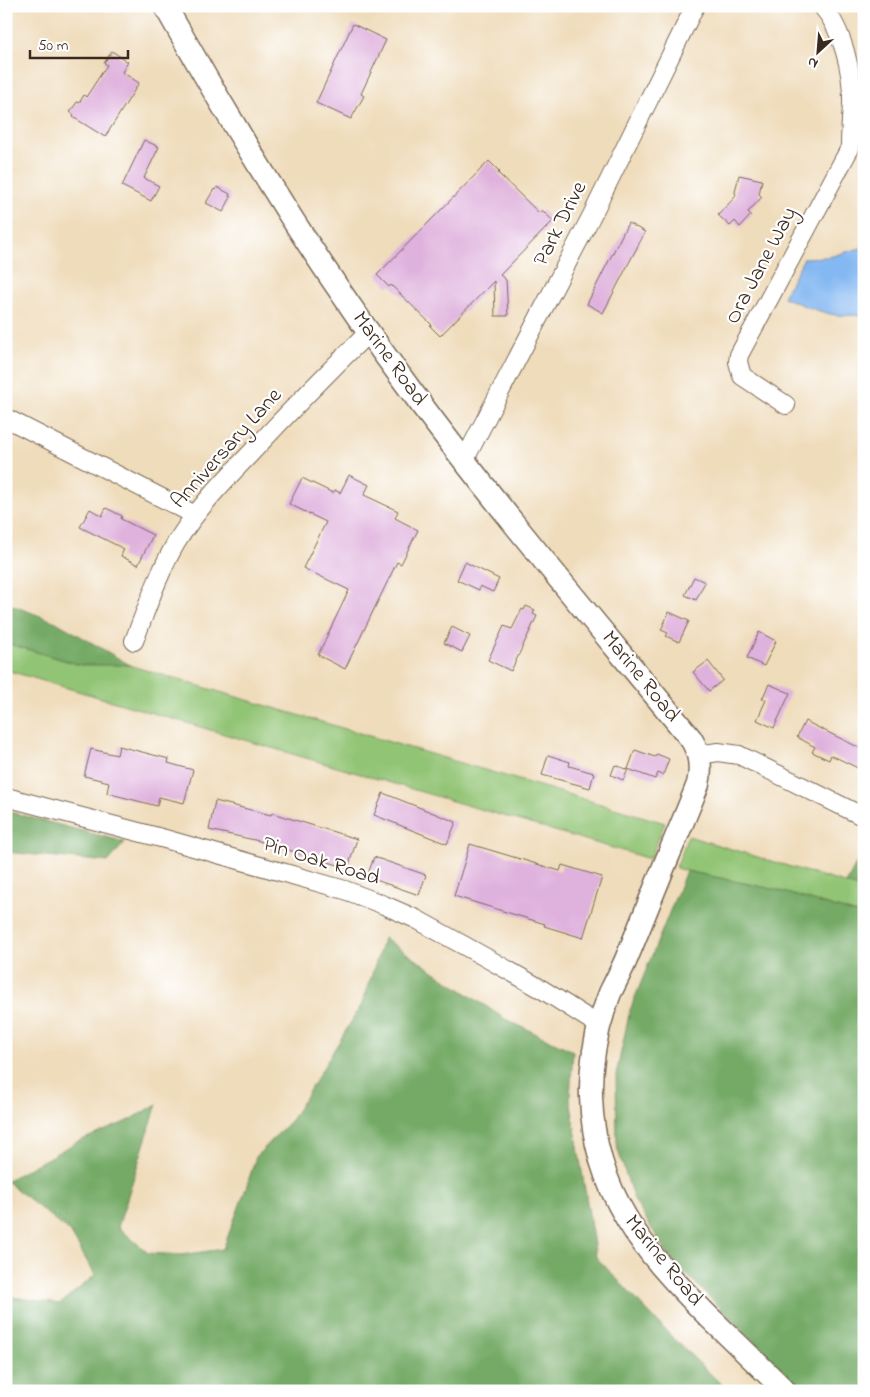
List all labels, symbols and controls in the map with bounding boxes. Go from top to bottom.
scale bar [30,28,128,60]
north arrow [792,28,842,78]
text: 50 m [38,35,69,57]
text: N [804,51,822,74]
street label: Park Drive [526,176,596,272]
street label: Ora Jane Way [718,202,807,331]
street label: Marine Road [344,305,434,413]
street label: Anniversary Lane [164,381,291,517]
street label: Marine Road [593,624,687,730]
street label: Pin Oak Road [258,829,384,895]
street label: Marine Road [616,1208,710,1314]

